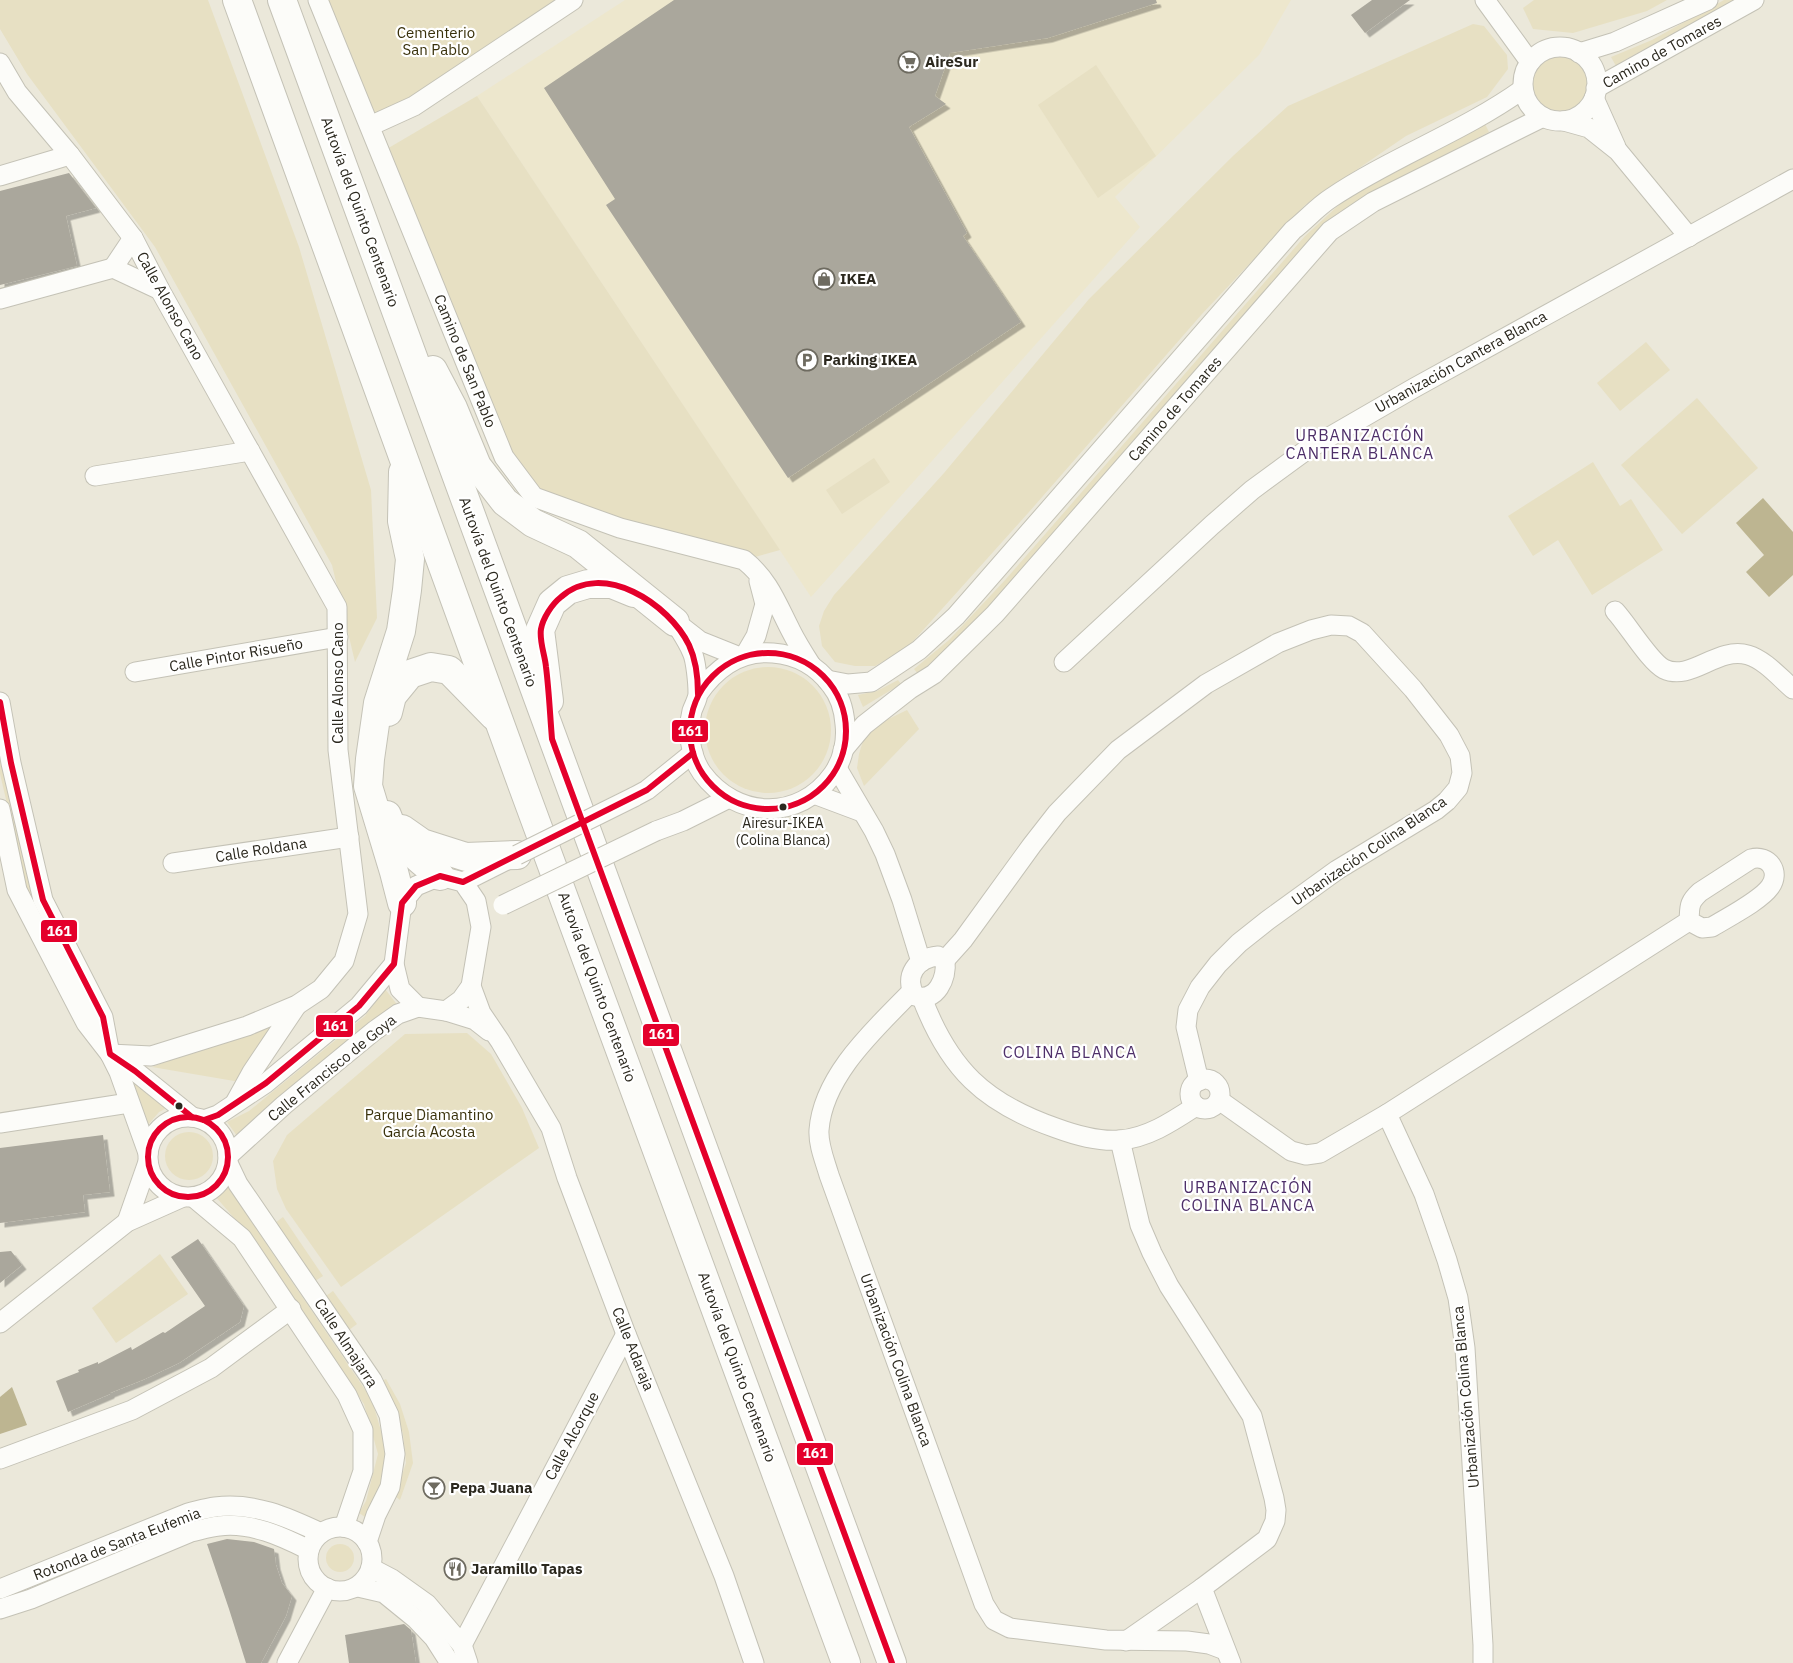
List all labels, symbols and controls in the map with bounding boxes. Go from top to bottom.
street label: Camino de Tomares [1599,11,1725,92]
park label: Cementerio San Pablo [397,23,475,59]
supermarket icon: AireSur [897,50,921,74]
place label: AireSur [925,52,978,71]
street label: Autovía del Quinto Centenario [317,114,404,310]
street label: Calle Alonso Cano [133,248,208,363]
shop icon: IKEA [812,267,836,291]
place label: IKEA [840,269,876,288]
street label: Camino de San Pablo [430,291,501,430]
street label: Urbanización Cantera Blanca [1371,306,1550,417]
parking icon: Parking IKEA [795,348,819,372]
place label: Parking IKEA [823,350,917,369]
street label: Camino de Tomares [1124,352,1225,465]
district label: URBANIZACIÓN CANTERA BLANCA [1286,424,1434,463]
street label: Autovía del Quinto Centenario [455,494,542,690]
street label: Calle Alonso Cano [328,622,347,744]
street label: Calle Pintor Risueño [168,633,304,676]
line badge: 161 [671,719,709,743]
text: 161 [677,722,703,740]
street label: Urbanización Colina Blanca [1288,792,1450,910]
marker: Airesur-IKEA (Colina Blanca) [778,802,788,812]
place label: Airesur-IKEA (Colina Blanca) [736,814,830,849]
street label: Calle Roldana [214,833,308,866]
street label: Autovía del Quinto Centenario [554,889,641,1085]
line badge: 161 [40,919,78,943]
text: 161 [46,922,72,940]
street label: Calle Francisco de Goya [264,1010,400,1125]
line badge: 161 [315,1014,354,1038]
text: 161 [322,1017,348,1035]
line badge: 161 [642,1023,680,1047]
text: 161 [648,1025,674,1043]
district label: COLINA BLANCA [1003,1042,1137,1062]
unlabelled marker [174,1101,184,1111]
park label: Parque Diamantino García Acosta [365,1105,493,1141]
district label: URBANIZACIÓN COLINA BLANCA [1181,1176,1315,1215]
street label: Autovía del Quinto Centenario [694,1269,781,1465]
street label: Urbanización Colina Blanca [856,1271,937,1449]
street label: Calle Almajarra [310,1294,382,1391]
street label: Calle Adaraja [608,1304,659,1394]
street label: Urbanización Colina Blanca [1448,1305,1483,1489]
street label: Calle Alcorque [540,1388,603,1483]
line badge: 161 [796,1442,834,1466]
text: 161 [802,1444,828,1462]
bar icon: Pepa Juana [422,1476,446,1500]
place label: Pepa Juana [450,1478,533,1497]
street label: Rotonda de Santa Eufemia [30,1503,203,1584]
restaurant icon: Jaramillo Tapas [443,1557,467,1581]
place label: Jaramillo Tapas [471,1559,583,1578]

